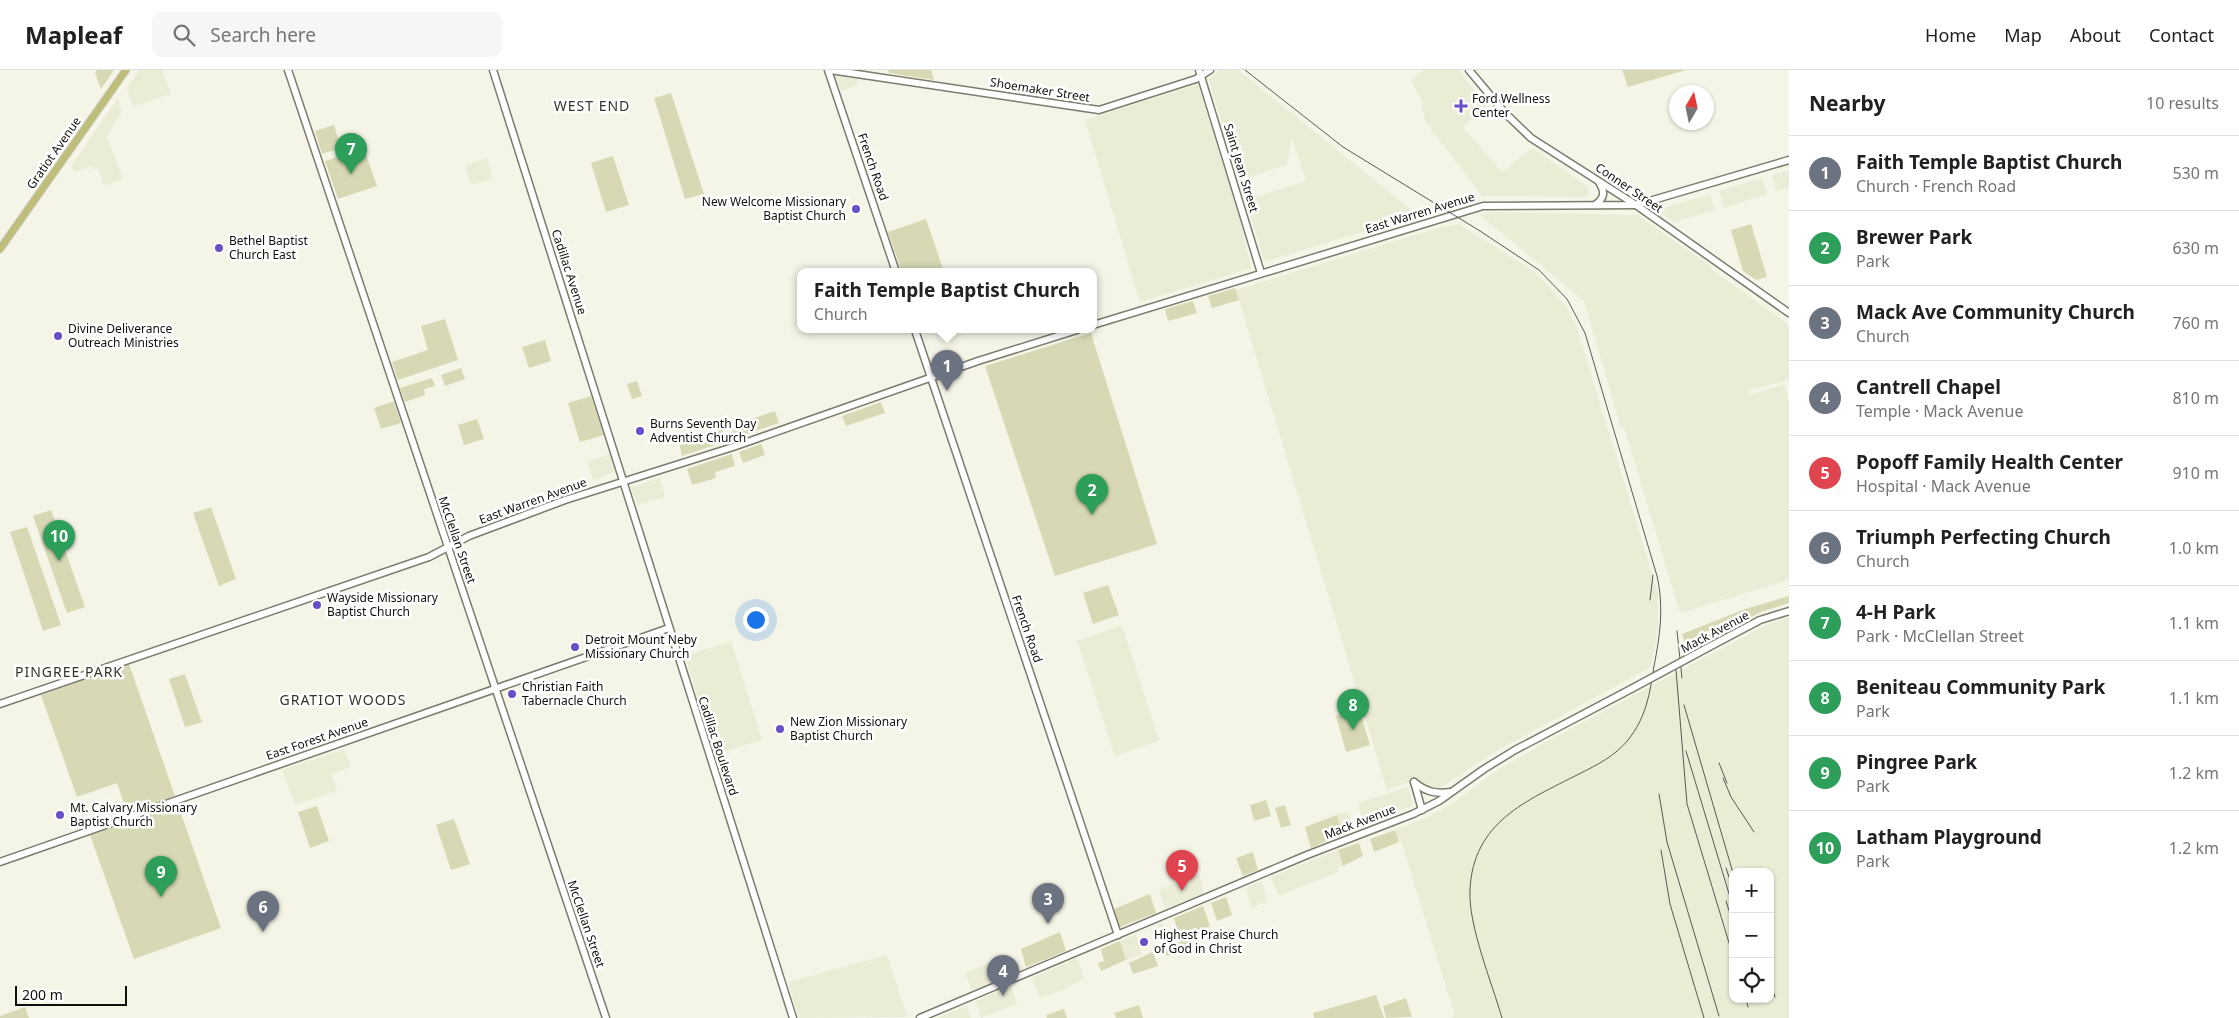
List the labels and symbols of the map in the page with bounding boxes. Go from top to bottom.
street label: Shoemaker Street [989,73,1092,106]
north arrow [1669,85,1714,130]
place label: Ford Wellness Center [1472,90,1551,121]
district label: WEST END [554,96,630,115]
marker: Ford Wellness Center [1454,99,1468,113]
street label: Gratiot Avenue [22,113,85,192]
street label: Saint Jean Street [1220,121,1263,215]
street label: French Road [854,131,893,203]
pin: 7 [335,133,367,174]
street label: Conner Street [1592,159,1667,217]
street label: East Warren Avenue [1363,188,1477,237]
place label: New Welcome Missionary Baptist Church [702,193,847,224]
marker: New Welcome Missionary Baptist Church [850,203,862,215]
street label: Cadillac Avenue [548,227,591,317]
place label: Bethel Baptist Church East [229,232,308,263]
marker: Bethel Baptist Church East [213,242,225,254]
place label: Divine Deliverance Outreach Ministries [68,320,179,351]
marker: Divine Deliverance Outreach Ministries [52,330,64,342]
pin: 1 [931,350,963,391]
place label: Burns Seventh Day Adventist Church [650,415,757,446]
marker: Burns Seventh Day Adventist Church [634,425,646,437]
street label: East Warren Avenue [477,473,589,528]
pin: 2 [1076,474,1108,515]
street label: McClellan Street [435,494,481,586]
pin: 10 [43,520,75,561]
place label: Wayside Missionary Baptist Church [327,589,439,620]
street label: French Road [1008,593,1047,665]
marker: Wayside Missionary Baptist Church [311,599,323,611]
street label: Mack Avenue [1678,606,1752,657]
your location [743,607,769,633]
place label: Detroit Mount Neby Missionary Church [585,631,698,662]
marker: Detroit Mount Neby Missionary Church [569,641,581,653]
district label: PINGREE PARK [15,662,123,681]
place label: Christian Faith Tabernacle Church [522,678,627,709]
marker: Christian Faith Tabernacle Church [506,688,518,700]
pin: 8 [1337,689,1369,730]
district label: GRATIOT WOODS [280,690,407,709]
street label: Cadillac Boulevard [694,694,743,798]
street label: East Forest Avenue [264,713,370,764]
place label: New Zion Missionary Baptist Church [790,713,908,744]
marker: New Zion Missionary Baptist Church [774,723,786,735]
place label: Mt. Calvary Missionary Baptist Church [70,799,198,830]
street label: Mack Avenue [1322,800,1398,843]
marker: Mt. Calvary Missionary Baptist Church [54,809,66,821]
pin: 5 [1166,850,1198,891]
pin: 9 [145,856,177,897]
street label: McClellan Street [564,878,610,970]
pin: 3 [1032,883,1064,924]
pin: 6 [247,891,279,932]
place label: Highest Praise Church of God in Christ [1154,926,1279,957]
marker: Highest Praise Church of God in Christ [1138,936,1150,948]
pin: 4 [987,955,1019,996]
scale bar [15,983,128,1006]

